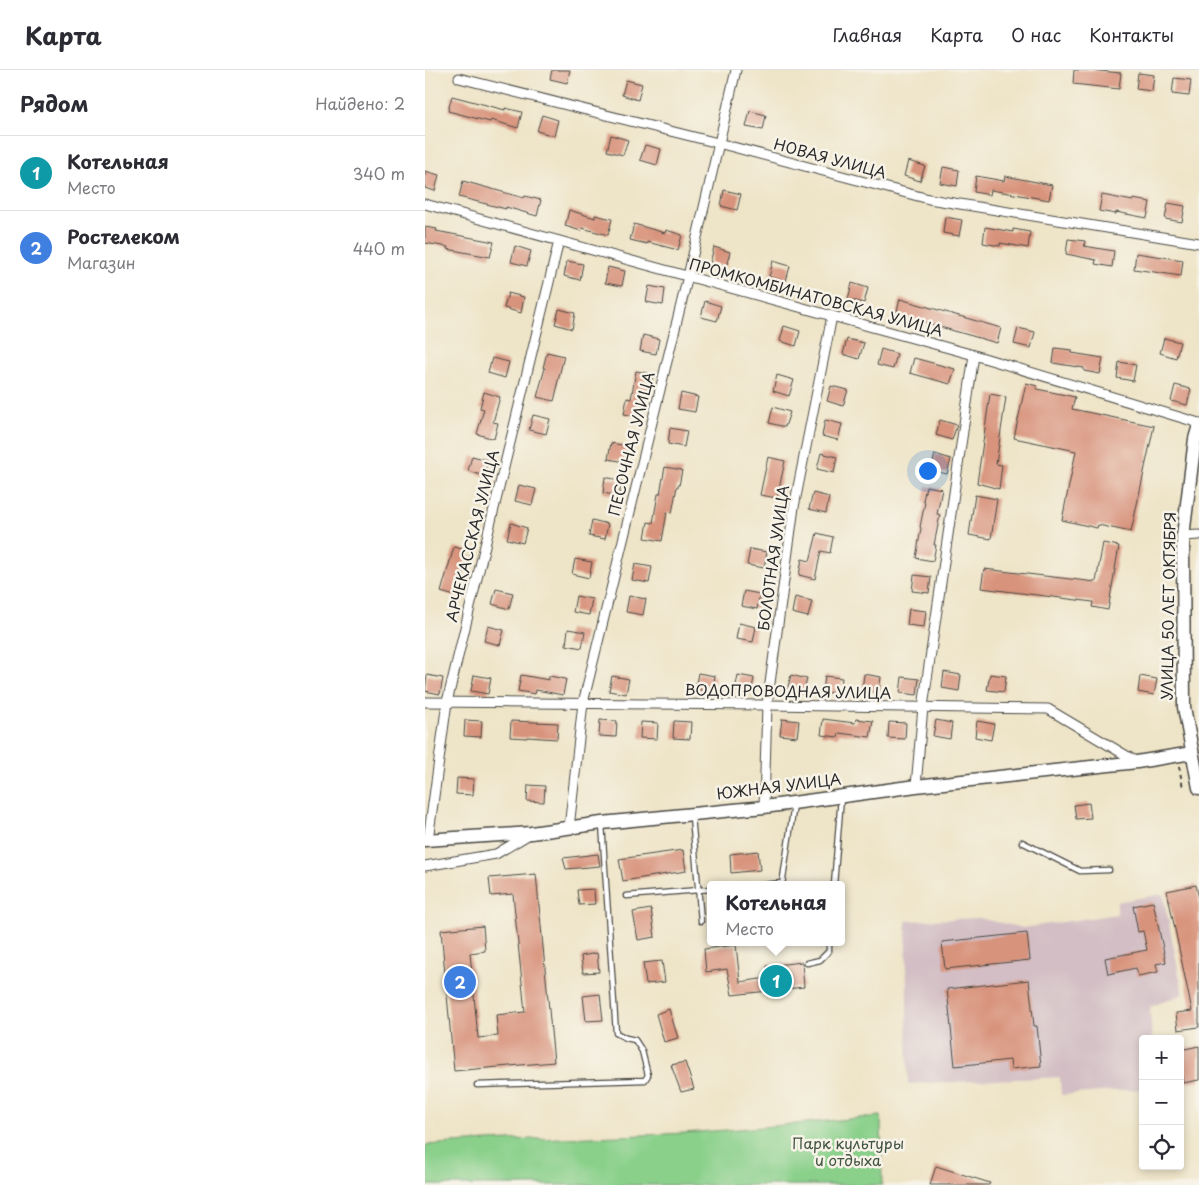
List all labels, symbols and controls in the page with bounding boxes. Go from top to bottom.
text: Карта [25,17,102,53]
text: Главная [833,21,902,48]
text: Карта [930,21,983,48]
text: О нас [1011,21,1061,48]
text: Контакты [1089,21,1174,48]
text: Рядом [20,87,88,119]
text: Найдено: 2 [315,91,405,115]
street label: НОВАЯ УЛИЦА [771,131,889,184]
text: Котельная [67,147,169,175]
text: 1 [32,161,40,185]
text: 340 m [353,161,405,185]
text: Место [67,175,116,199]
text: Ростелеком [67,222,180,250]
text: 2 [30,236,42,260]
text: 440 m [353,236,405,260]
text: Магазин [67,250,136,274]
street label: ПРОМКОМБИНАТОВСКАЯ УЛИЦА [687,252,946,342]
street label: ПЕСОЧНАЯ УЛИЦА [601,369,660,518]
street label: АРЧЕКАССКАЯ УЛИЦА [439,447,504,624]
your location [915,458,941,484]
street label: БОЛОТНАЯ УЛИЦА [751,484,794,632]
street label: УЛИЦА 50 ЛЕТ ОКТЯБРЯ [1154,512,1181,700]
street label: ВОДОПРОВОДНАЯ УЛИЦА [684,677,892,704]
street label: ЮЖНАЯ УЛИЦА [715,766,842,805]
popup [707,881,845,946]
text: Котельная [725,888,827,916]
text: Место [725,916,774,940]
pin: 1 [760,962,792,1000]
pin: 2 [444,963,476,1001]
map controls [1139,1035,1184,1170]
button: + [1139,1035,1184,1080]
button: − [1139,1080,1184,1125]
button: locate [1139,1125,1184,1170]
park label: Парк культуры и отдыха [792,1131,904,1171]

